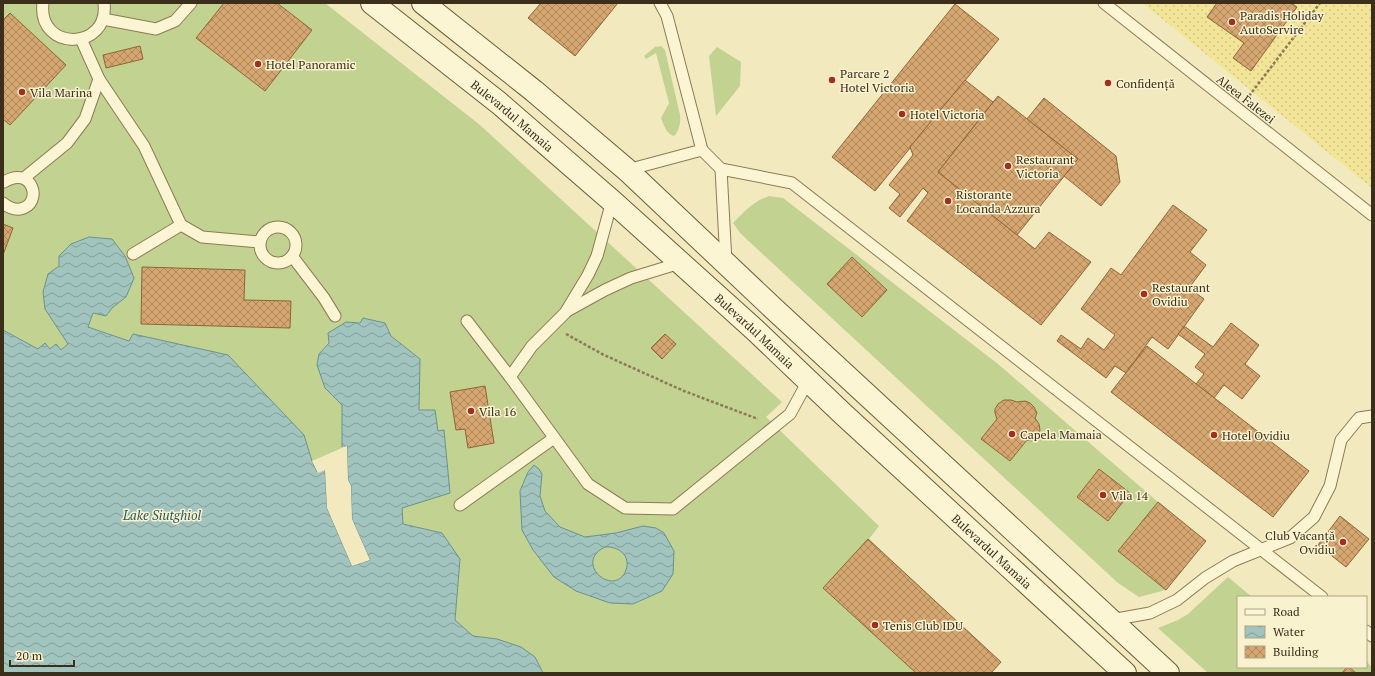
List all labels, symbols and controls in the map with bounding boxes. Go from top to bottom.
place label: Paradis Holiday AutoServire [1240,8,1325,37]
marker: Paradis Holiday AutoServire [1227,17,1237,27]
place label: Hotel Panoramic [266,57,356,72]
marker: Hotel Panoramic [253,59,263,69]
place label: Parcare 2 Hotel Victoria [840,66,915,95]
street label: Aleea Falezei [1214,71,1279,127]
marker: Parcare 2 Hotel Victoria [827,75,837,85]
place label: Confidență [1116,76,1175,92]
street label: Bulevardul Mamaia [468,77,557,154]
marker: Confidență [1103,78,1113,88]
place label: Vila Marina [30,85,92,100]
marker: Vila Marina [17,87,27,97]
place label: Hotel Victoria [910,107,985,122]
marker: Hotel Victoria [897,109,907,119]
place label: Restaurant Victoria [1016,152,1075,181]
marker: Restaurant Victoria [1003,161,1013,171]
place label: Ristorante Locanda Azzura [956,187,1041,216]
marker: Ristorante Locanda Azzura [943,196,953,206]
place label: Restaurant Ovidiu [1152,280,1211,309]
marker: Restaurant Ovidiu [1139,289,1149,299]
street label: Bulevardul Mamaia [712,290,798,371]
place label: Vila 16 [479,404,517,419]
marker: Vila 16 [466,406,476,416]
place label: Capela Mamaia [1020,427,1102,442]
place label: Hotel Ovidiu [1222,428,1290,443]
marker: Capela Mamaia [1007,429,1017,439]
marker: Hotel Ovidiu [1209,430,1219,440]
place label: Vila 14 [1111,488,1149,503]
marker: Vila 14 [1098,490,1108,500]
water label: Lake Siutghiol [122,506,202,524]
street label: Bulevardul Mamaia [949,511,1035,591]
place label: Club Vacanță Ovidiu [1265,528,1335,557]
marker: Club Vacanță Ovidiu [1338,537,1348,547]
legend [1237,596,1367,668]
text: Road [1273,604,1300,619]
place label: Tenis Club IDU [883,618,963,633]
marker: Tenis Club IDU [870,620,880,630]
text: Water [1273,624,1305,639]
scale bar [10,642,74,668]
text: Building [1273,644,1319,659]
text: 20 m [16,648,43,663]

